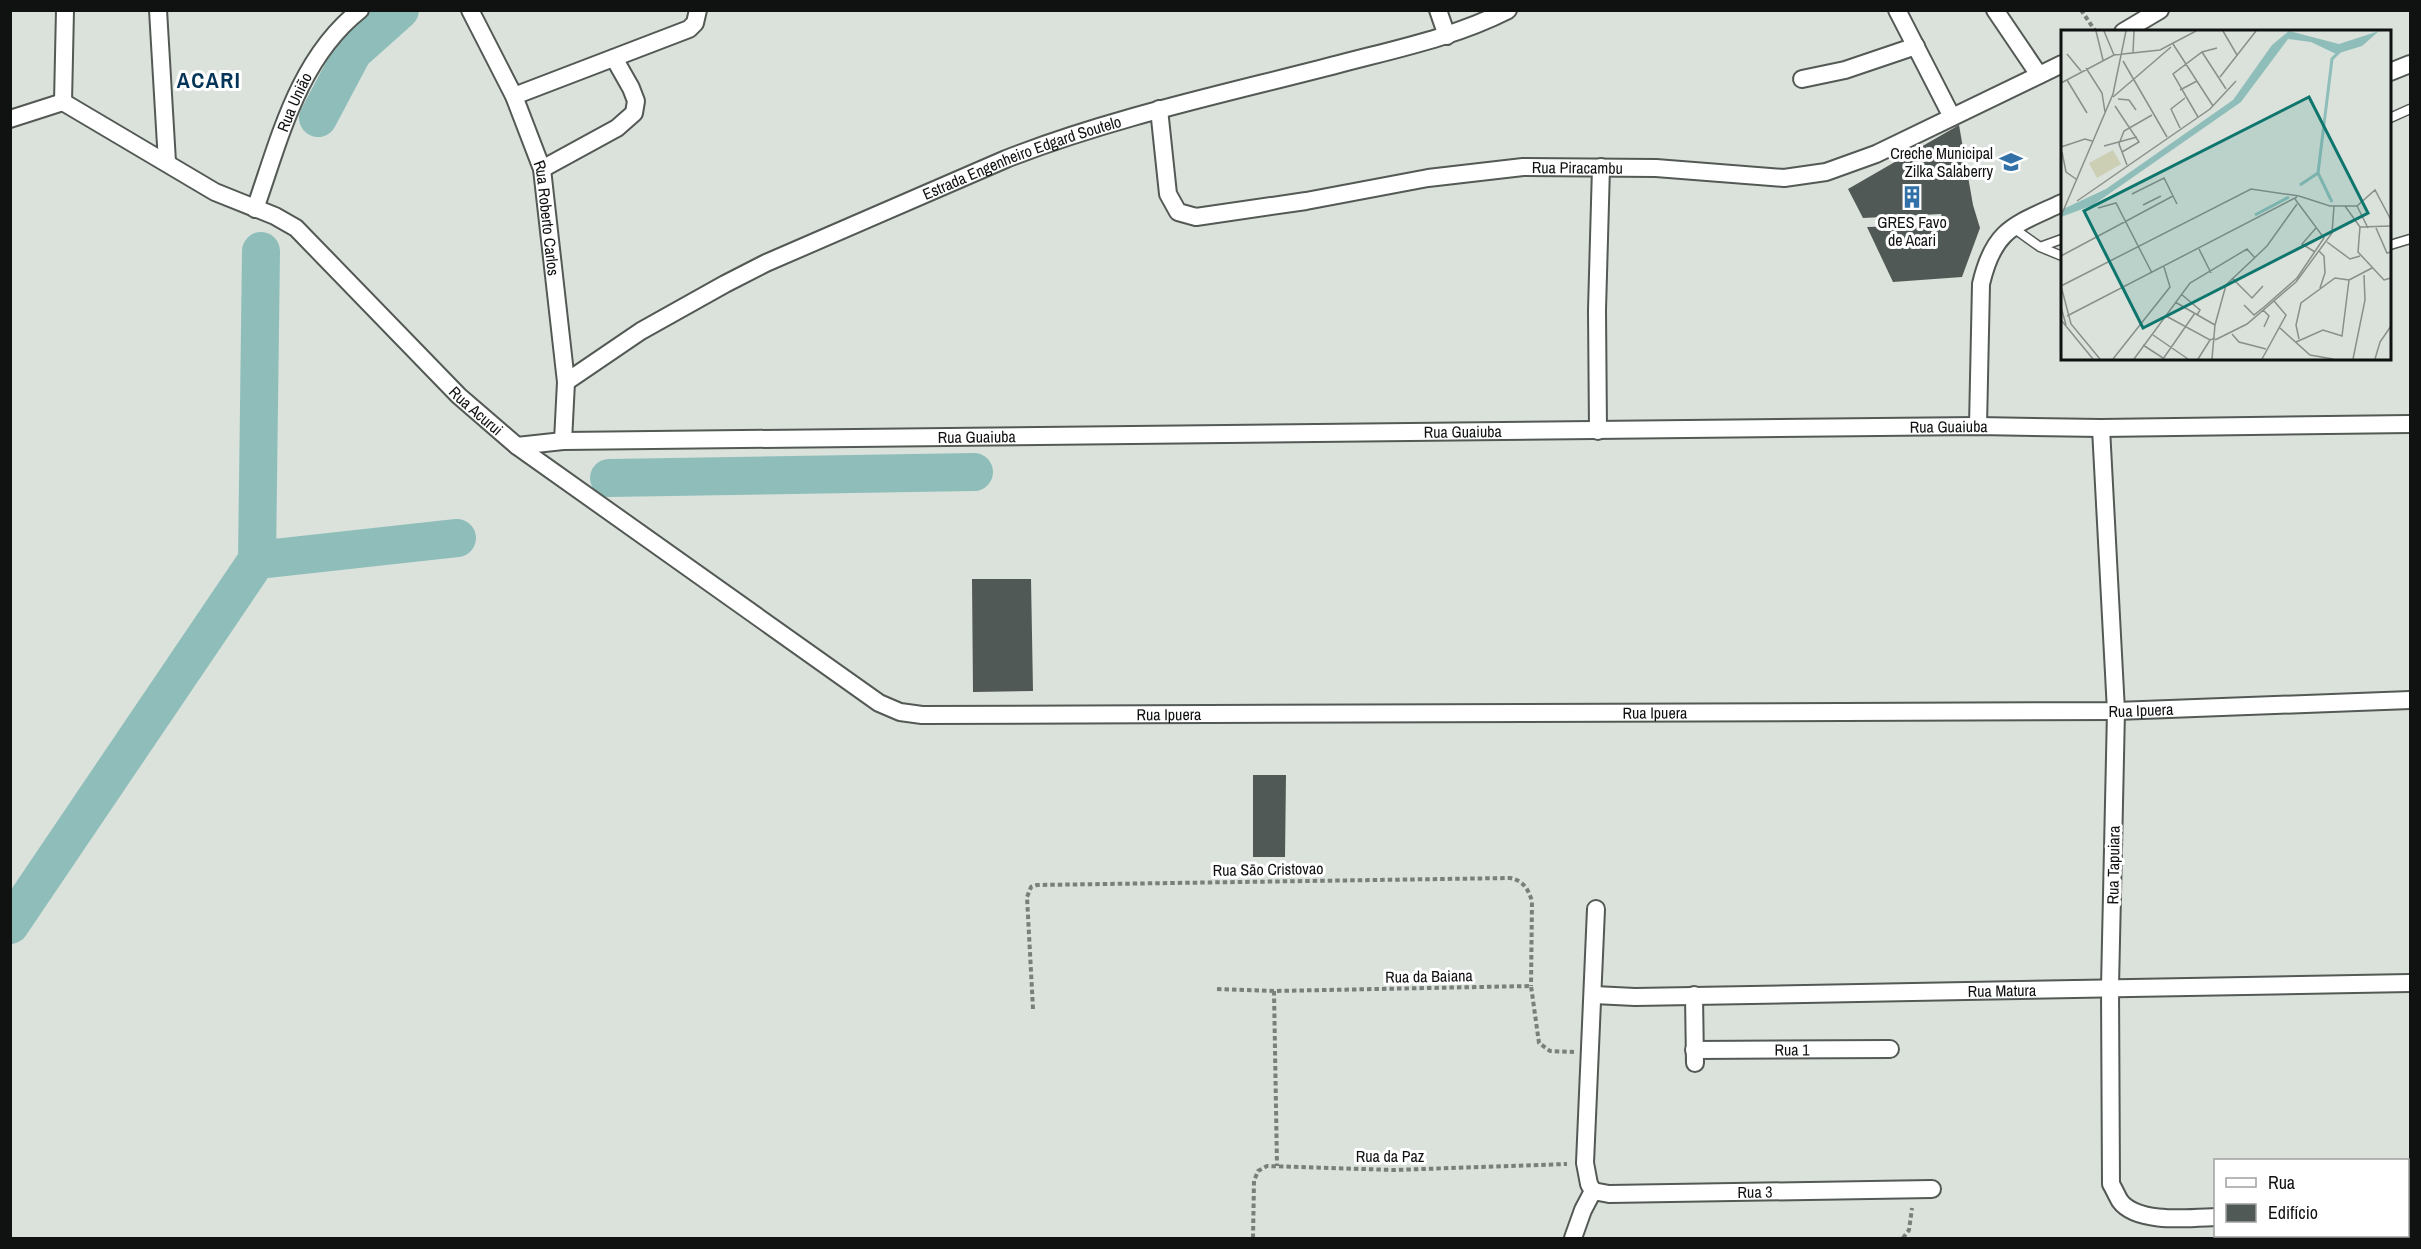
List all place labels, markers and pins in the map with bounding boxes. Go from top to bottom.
place label: Creche Municipal Zilka Salaberry [1890,142,1993,182]
school or university icon: Creche Municipal Zilka Salaberry [1998,149,2024,175]
building icon: GRES Favo de Acari [1899,184,1925,210]
place label: GRES Favo de Acari [1877,211,1947,251]

